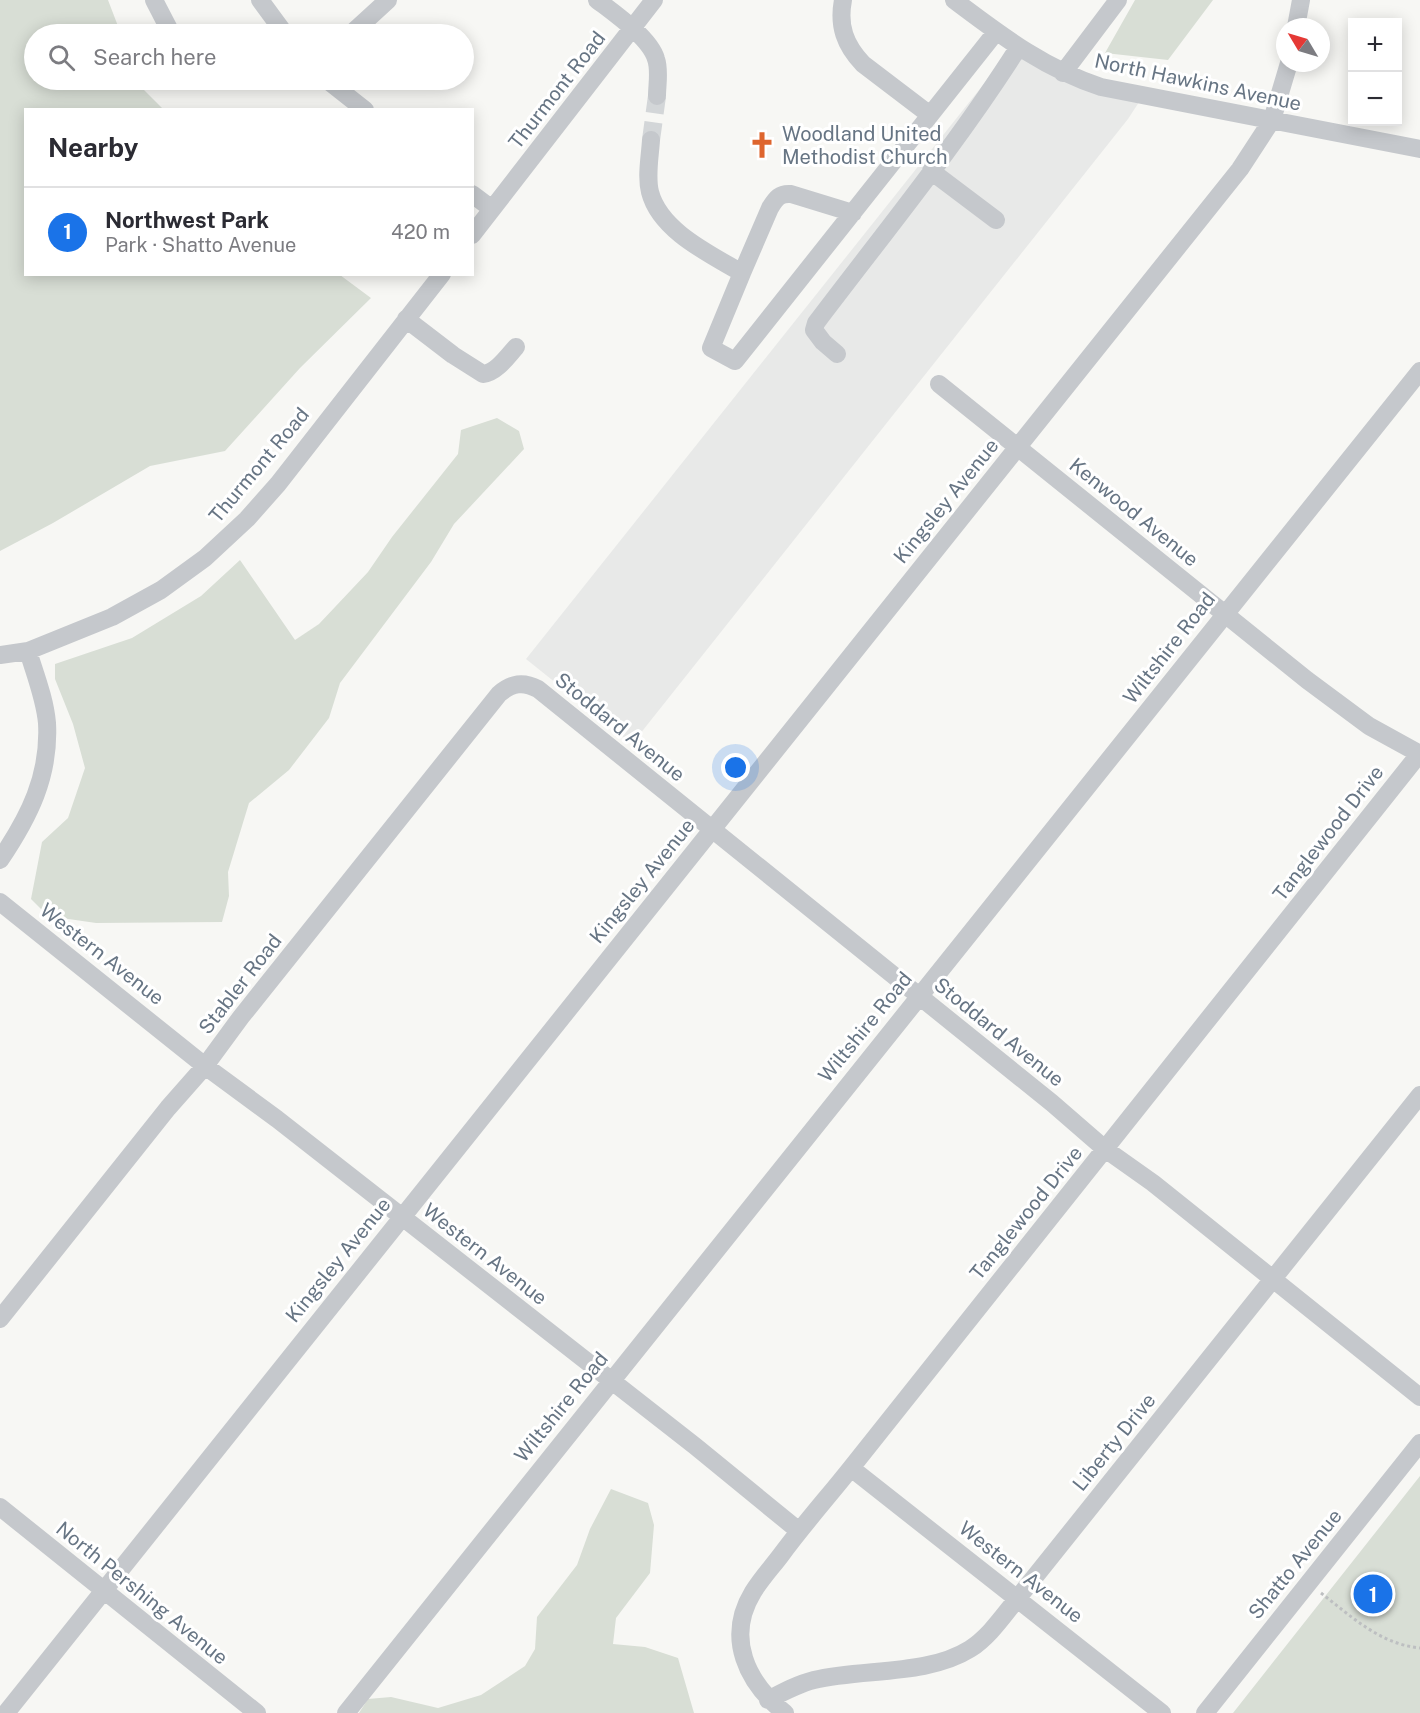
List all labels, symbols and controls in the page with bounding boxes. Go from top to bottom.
north arrow [1276,18,1330,72]
map controls [1348,18,1402,126]
button: + [1348,18,1402,72]
search box [24,24,474,90]
street label: Thurmont Road [504,26,610,154]
icon: search [45,41,78,74]
text: Search here [93,44,217,70]
street label: North Hawkins Avenue [1092,48,1304,116]
button: − [1348,72,1402,126]
place label: Woodland United Methodist Church [782,122,948,169]
church icon: Woodland United Methodist Church [747,130,777,160]
text: Nearby [48,132,138,163]
text: Northwest Park [105,207,269,233]
text: 1 [63,220,72,244]
text: 420 m [391,220,450,244]
text: Park · Shatto Avenue [105,233,296,257]
street label: Thurmont Road [204,403,314,527]
street label: Kingsley Avenue [888,434,1004,568]
street label: Kenwood Avenue [1065,453,1203,571]
street label: Wiltshire Road [1118,587,1220,709]
street label: Stoddard Avenue [550,667,690,787]
your location [721,753,750,782]
street label: Tanglewood Drive [1268,761,1388,905]
street label: Kingsley Avenue [584,814,700,948]
street label: Western Avenue [35,898,169,1010]
street label: Stabler Road [193,929,287,1039]
street label: Wiltshire Road [813,967,917,1087]
street label: Stoddard Avenue [929,972,1069,1092]
street label: Tanglewood Drive [965,1141,1087,1285]
street label: Kingsley Avenue [280,1193,396,1327]
street label: Western Avenue [418,1198,552,1310]
street label: Wiltshire Road [509,1347,613,1467]
street label: Liberty Drive [1067,1388,1161,1496]
street label: Shatto Avenue [1243,1504,1347,1624]
street label: North Pershing Avenue [51,1516,233,1670]
street label: Western Avenue [954,1516,1088,1628]
pin: 1 [1354,1572,1392,1616]

